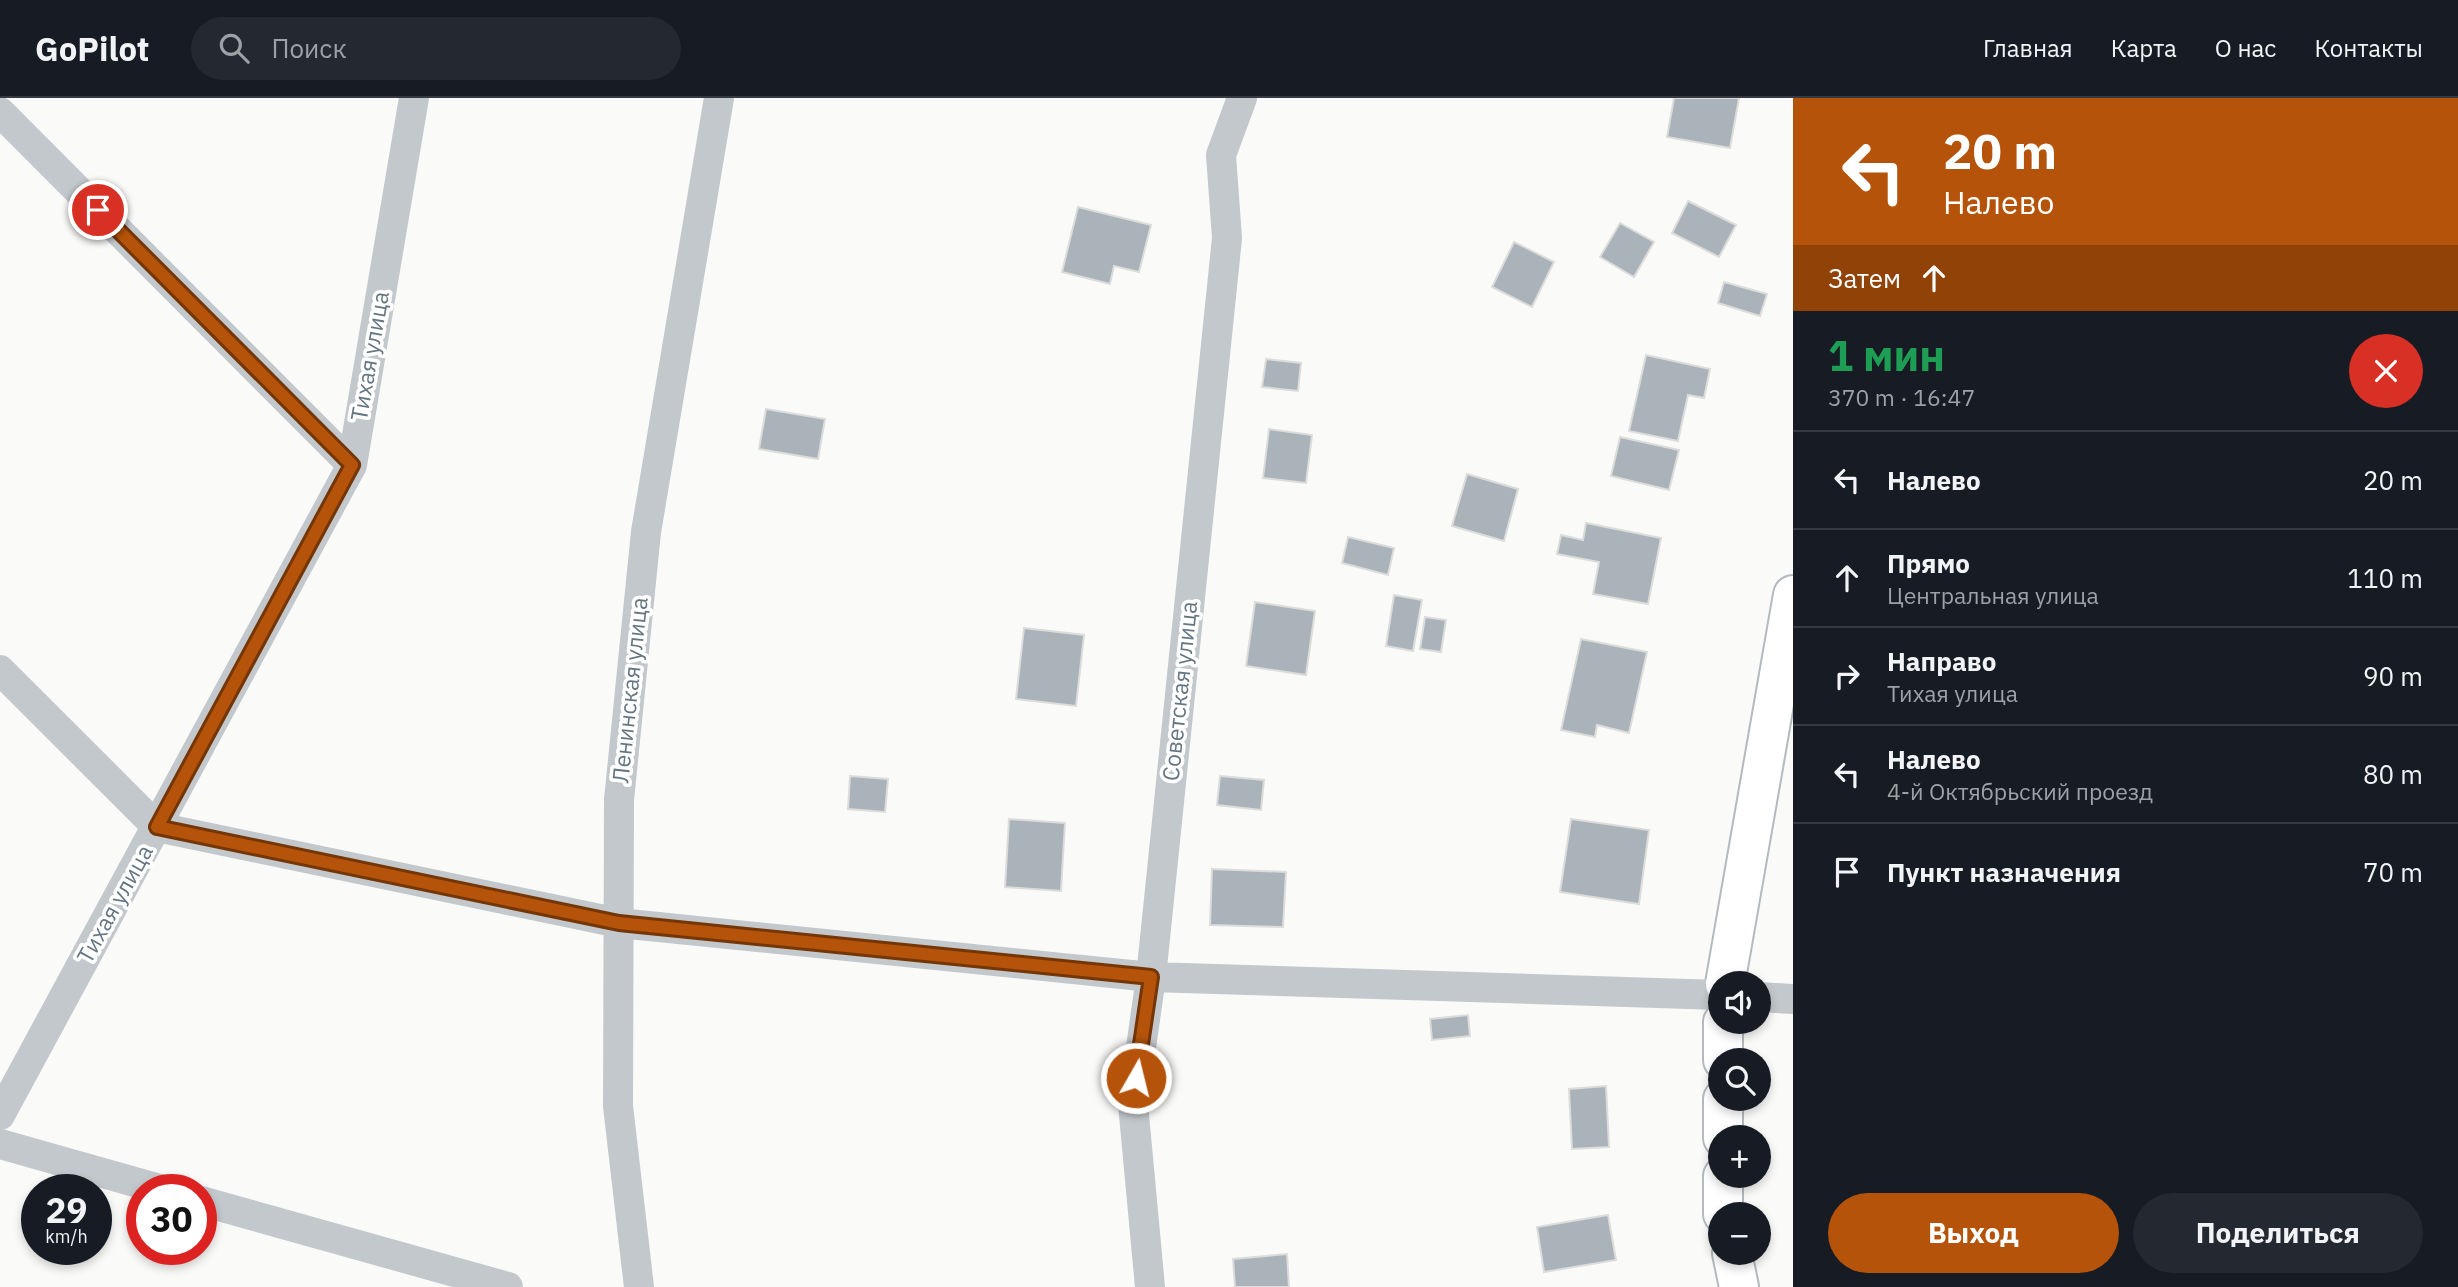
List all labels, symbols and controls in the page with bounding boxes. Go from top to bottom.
search box [191,17,681,80]
text: GoPilot [35,27,149,70]
icon: search [215,29,253,67]
text: Поиск [271,31,347,65]
text: Главная [1983,32,2073,64]
text: Карта [2111,32,2177,64]
text: О нас [2215,32,2276,64]
text: Контакты [2314,32,2423,64]
text: 20 m [1943,119,2057,182]
icon: left [1828,126,1919,217]
pin [68,180,128,240]
text: Налево [1943,181,2054,223]
icon: arrive [79,191,117,229]
icon: ahead [1915,259,1953,297]
text: Затем [1828,261,1901,295]
street label: Тихая улица [343,289,395,423]
text: 1 мин [1828,328,1945,383]
button: close [2349,334,2423,408]
text: 370 m · 16:47 [1828,382,1975,412]
icon: left [1828,461,1866,499]
text: Налево [1887,463,1981,497]
text: 20 m [2363,463,2423,497]
text: Прямо [1887,546,1970,580]
icon: ahead [1828,559,1866,597]
text: 110 m [2347,561,2423,595]
text: Центральная улица [1887,580,2099,610]
street label: Ленинская улица [604,596,654,784]
street label: Советская улица [1155,600,1203,782]
text: Направо [1887,644,1996,678]
icon: right [1828,657,1866,695]
text: 90 m [2363,659,2423,693]
text: Тихая улица [1887,678,2018,708]
text: Налево [1887,742,1981,776]
icon: left [1828,755,1866,793]
text: 80 m [2363,757,2423,791]
text: 4-й Октябрьский проезд [1887,776,2153,806]
street label: Тихая улица [69,839,159,968]
icon: arrive [1828,853,1866,891]
text: Пункт назначения [1887,855,2121,889]
text: 70 m [2363,855,2423,889]
map controls [1708,971,1771,1265]
button: sound [1708,971,1771,1034]
position arrow [1099,1041,1173,1115]
button: search [1708,1048,1771,1111]
button: + [1708,1125,1771,1188]
speed limit sign: 30 [126,1174,217,1265]
text: 29 [45,1187,88,1233]
button: Выход [1828,1193,2119,1273]
button: Поделиться [2133,1193,2423,1273]
button: − [1708,1202,1771,1265]
text: km/h [45,1225,88,1248]

